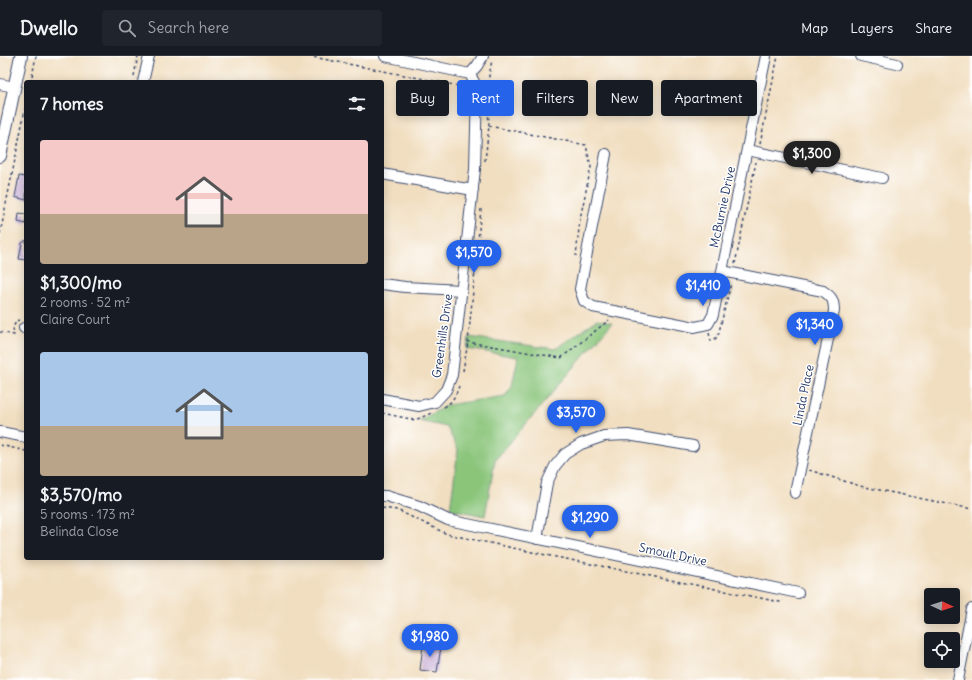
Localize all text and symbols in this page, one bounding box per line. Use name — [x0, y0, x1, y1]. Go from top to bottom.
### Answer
search box — [102, 10, 382, 46]
text: Dwello — [20, 16, 78, 40]
icon: search — [116, 17, 138, 39]
text: Search here — [148, 18, 229, 37]
text: Map — [801, 19, 828, 37]
text: Layers — [850, 19, 893, 37]
text: Share — [915, 19, 952, 37]
chip: Buy — [396, 80, 449, 116]
chip: Rent — [457, 80, 514, 116]
chip: Filters — [522, 80, 588, 116]
chip: New — [596, 80, 653, 116]
chip: Apartment — [661, 80, 757, 116]
text: 7 homes — [40, 93, 104, 115]
icon: filters — [346, 93, 368, 115]
pin: $1,300 — [779, 141, 845, 175]
text: $1,300 — [792, 145, 832, 162]
street label: McBurnie Drive — [706, 165, 738, 249]
icon: home — [168, 166, 240, 238]
pin: $1,570 — [441, 240, 507, 274]
text: $1,570 — [455, 244, 493, 261]
text: $1,300/mo — [40, 272, 122, 294]
pin: $1,410 — [670, 273, 736, 307]
text: $1,410 — [685, 277, 721, 294]
street label: Greenhills Drive — [429, 293, 455, 379]
text: 2 rooms · 52 m² — [40, 294, 130, 311]
text: Claire Court — [40, 311, 110, 328]
pin: $1,340 — [782, 312, 848, 346]
text: $1,340 — [796, 316, 834, 333]
street label: Linda Place — [789, 363, 817, 427]
icon: home — [168, 378, 240, 450]
pin: $3,570 — [543, 400, 609, 434]
text: $3,570 — [556, 404, 596, 421]
text: $3,570/mo — [40, 484, 122, 506]
pin: $1,290 — [557, 505, 623, 539]
text: 5 rooms · 173 m² — [40, 506, 135, 523]
text: $1,290 — [571, 509, 609, 526]
text: Belinda Close — [40, 523, 119, 540]
street label: Smoult Drive — [638, 539, 708, 569]
north arrow — [924, 588, 960, 624]
map controls — [924, 588, 960, 668]
pin: $1,980 — [397, 624, 463, 658]
text: $1,980 — [411, 628, 449, 645]
button: locate — [924, 632, 960, 668]

